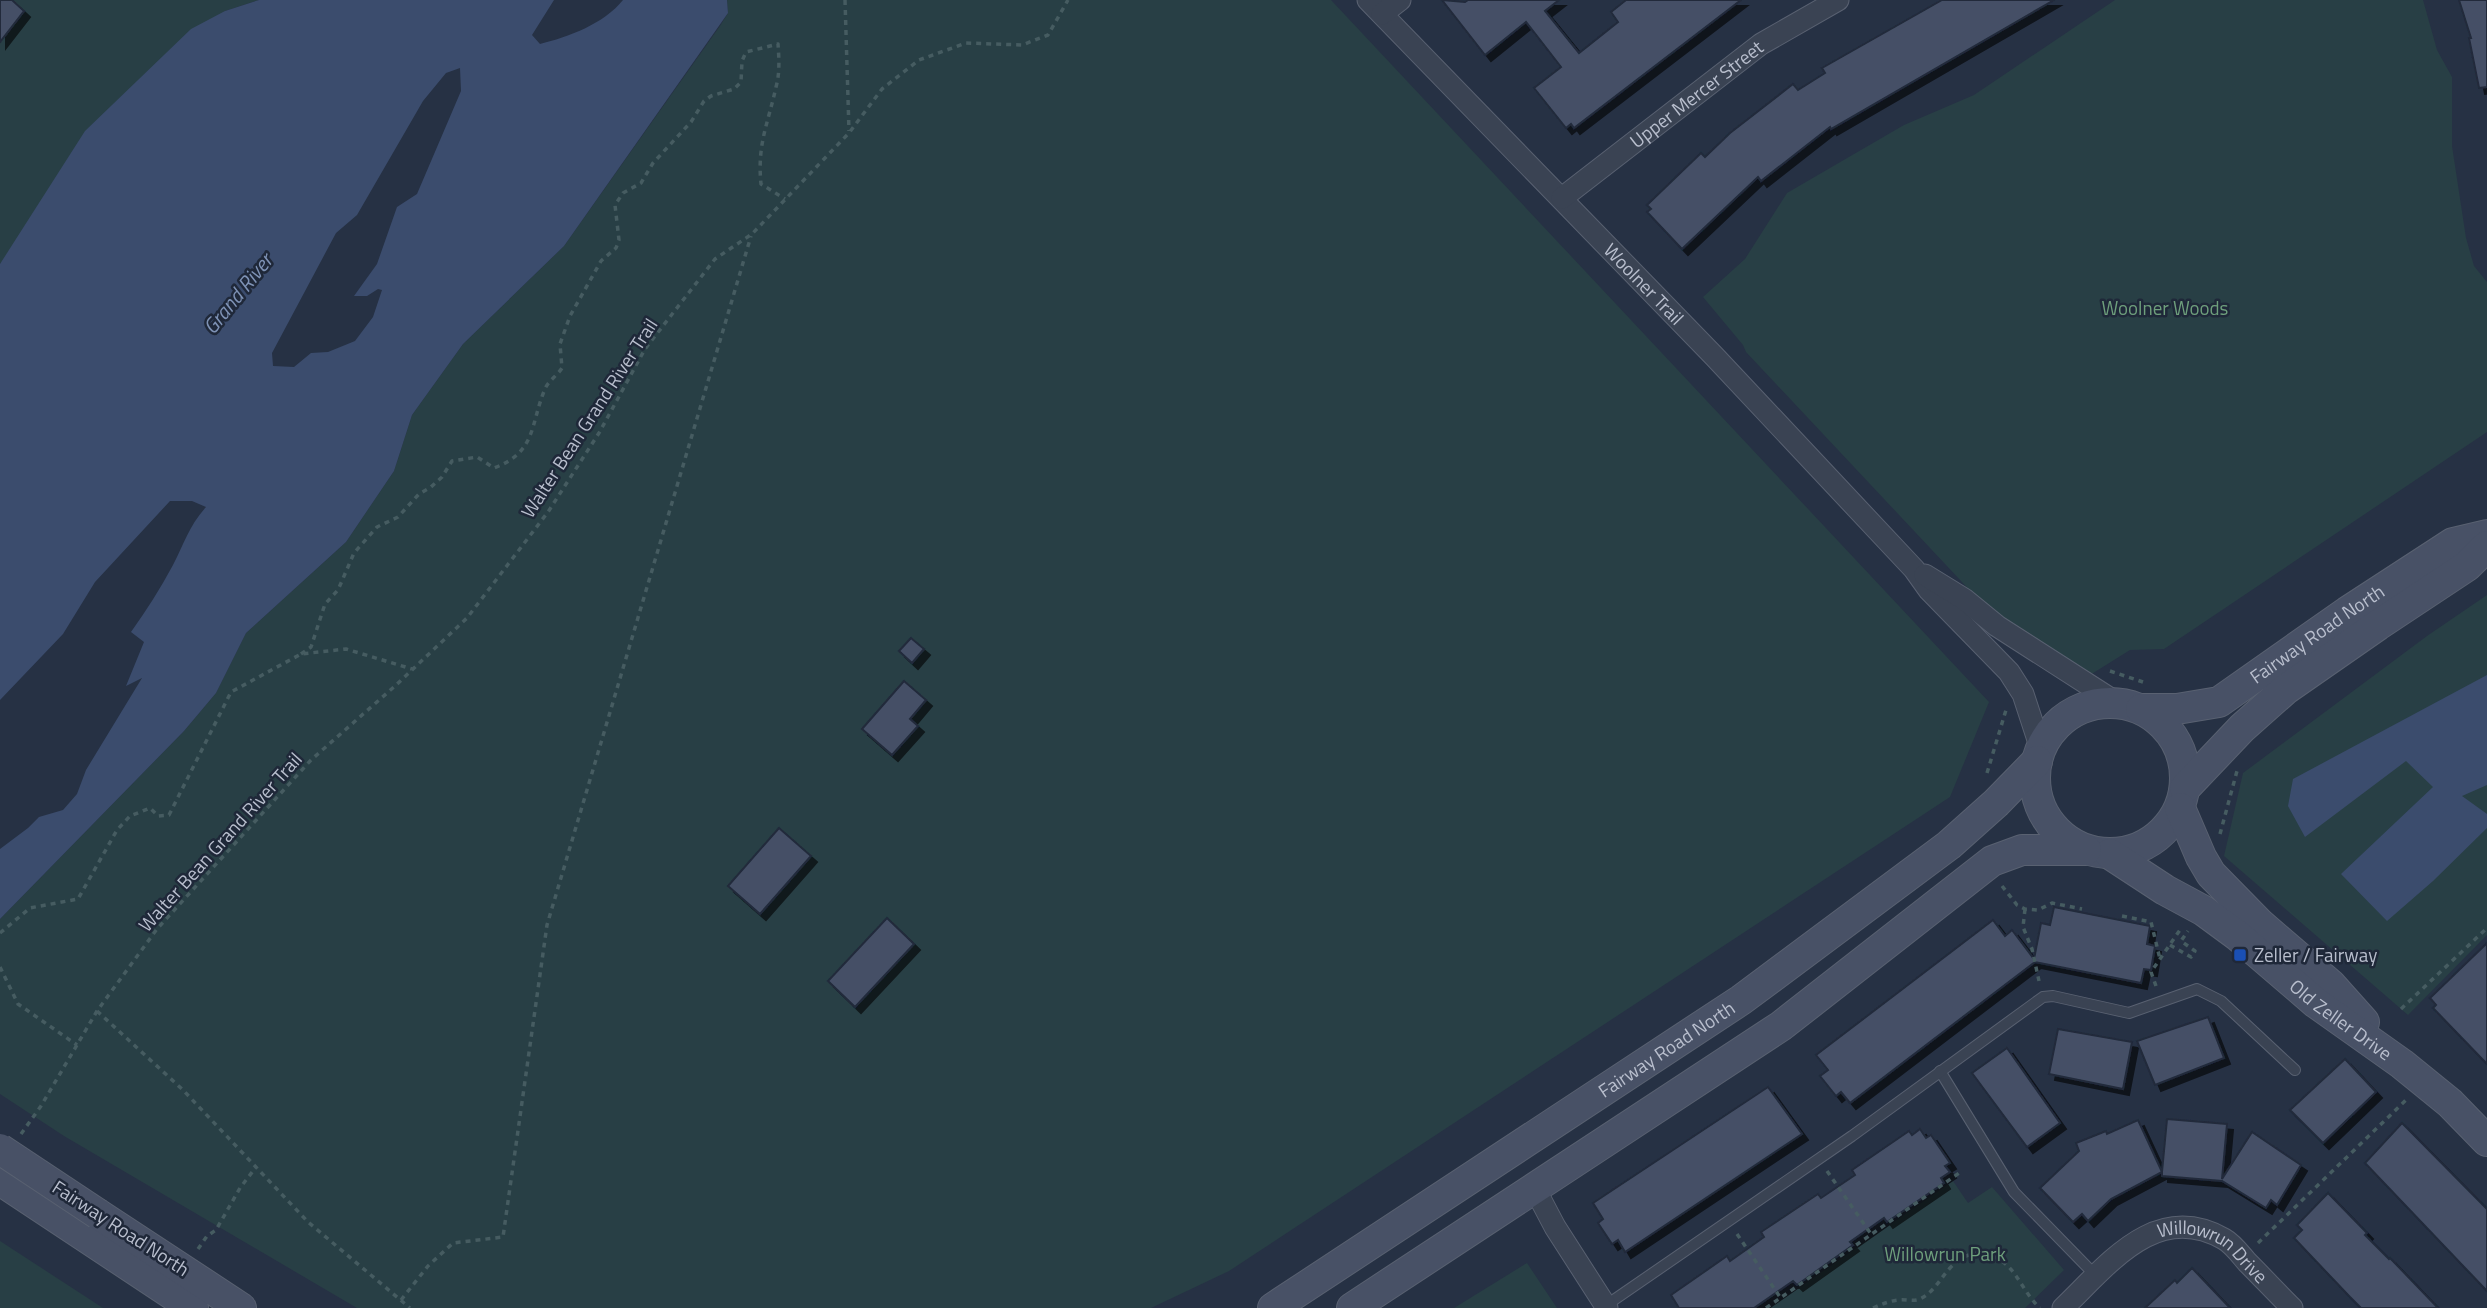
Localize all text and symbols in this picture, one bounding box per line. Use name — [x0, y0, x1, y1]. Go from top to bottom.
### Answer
street label: Upper Mercer Street — [1623, 32, 1769, 155]
street label: Woolner Trail — [1598, 236, 1691, 331]
water label: Grand River — [195, 244, 281, 341]
park label: Woolner Woods — [2102, 293, 2229, 322]
street label: Walter Bean Grand River Trail — [513, 312, 664, 523]
street label: Fairway Road North — [2243, 576, 2390, 690]
street label: Walter Bean Grand River Trail — [131, 745, 308, 938]
place label: Zeller / Fairway — [2254, 940, 2377, 969]
marker: Zeller / Fairway — [2232, 947, 2248, 963]
street label: Old Zeller Drive — [2283, 972, 2399, 1067]
street label: Fairway Road North — [1592, 993, 1740, 1104]
street label: Fairway Road North — [47, 1172, 196, 1283]
street label: Willowrun Drive — [2154, 1212, 2275, 1290]
park label: Willowrun Park — [1884, 1239, 2006, 1268]

